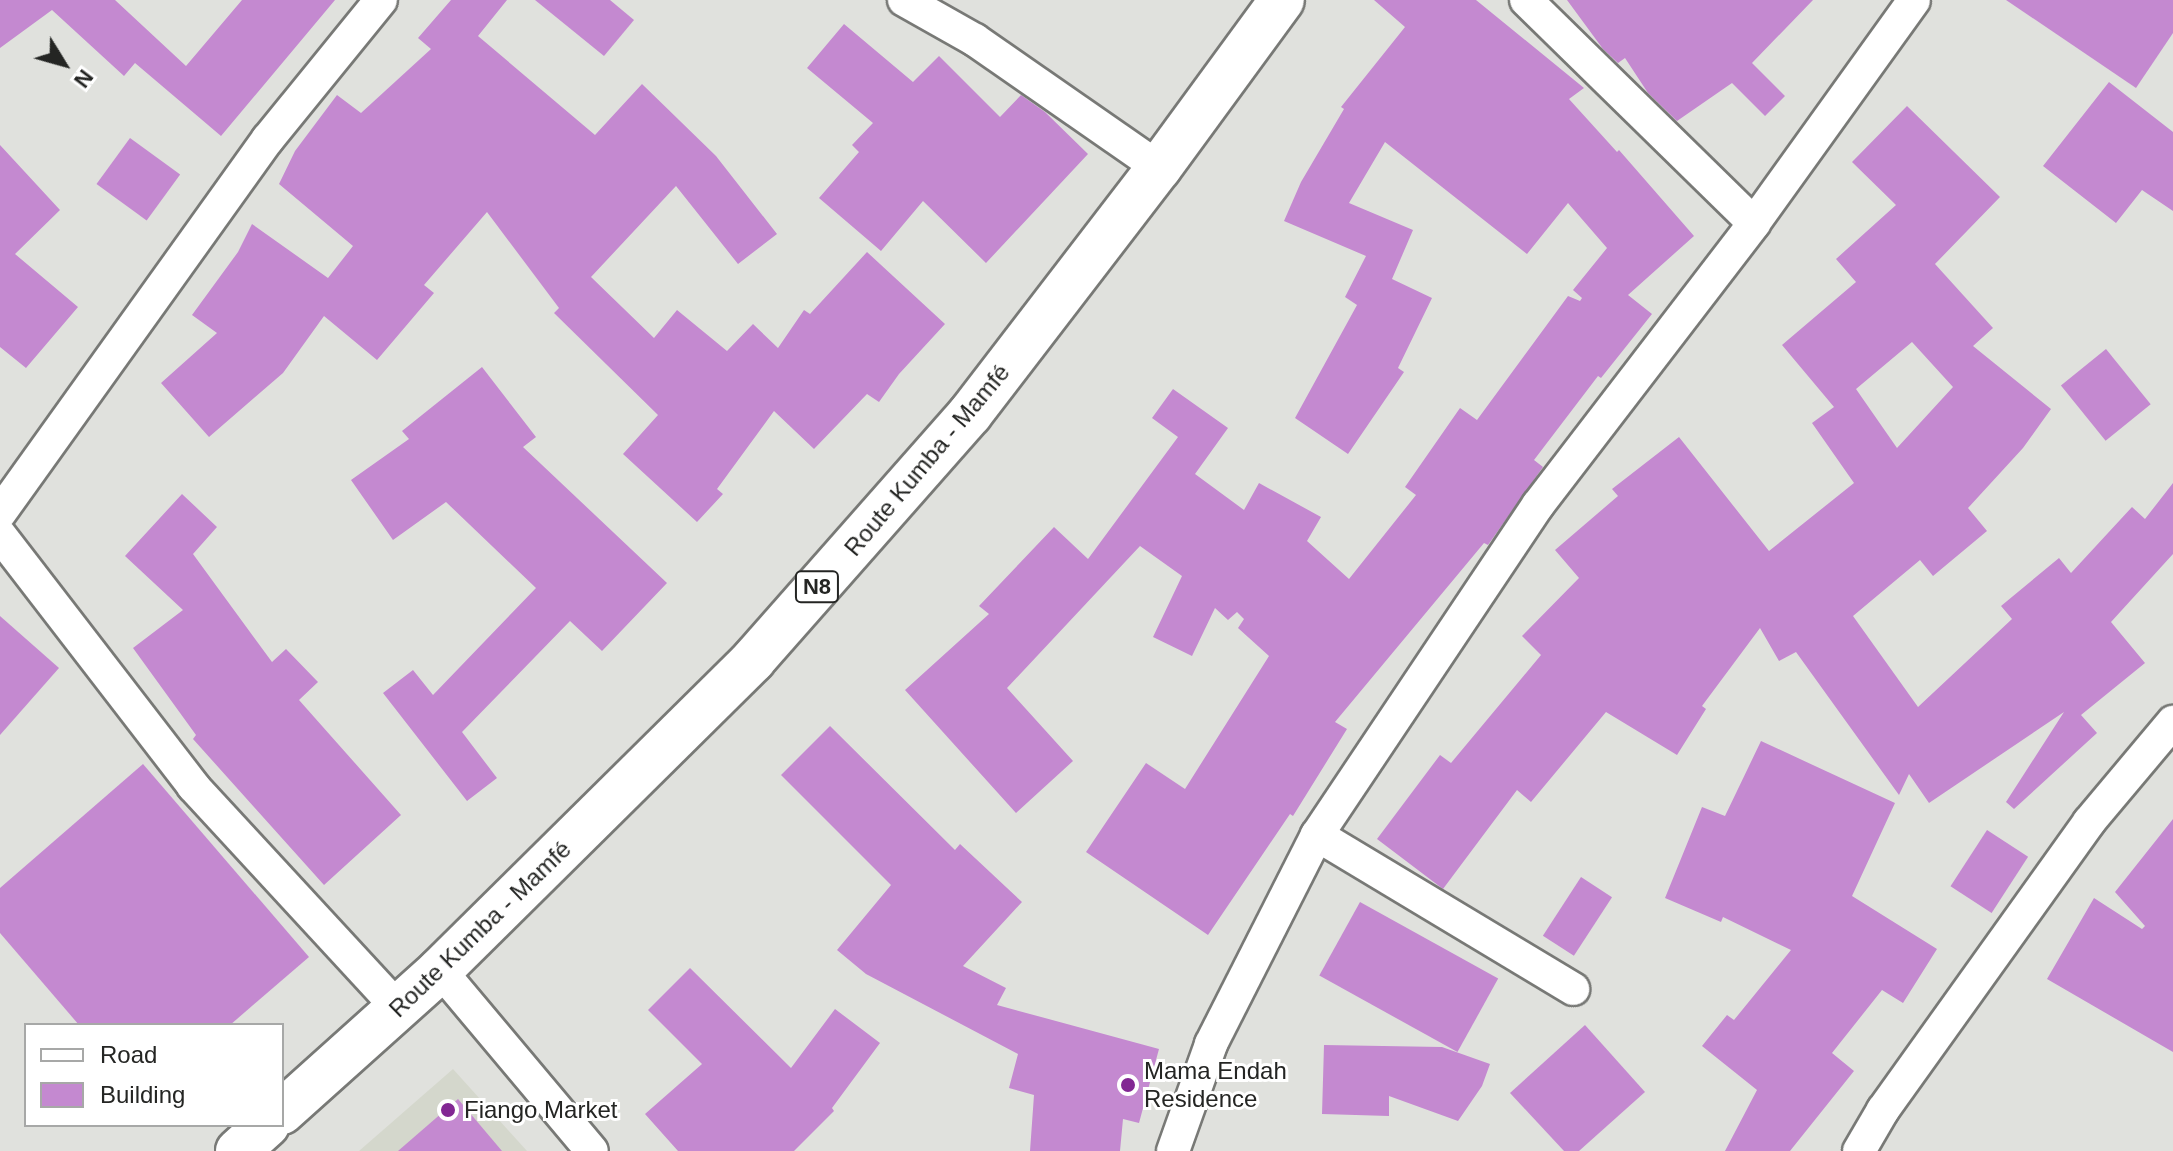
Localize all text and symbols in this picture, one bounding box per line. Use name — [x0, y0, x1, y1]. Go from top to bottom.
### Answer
north arrow — [24, 24, 104, 104]
text: N — [69, 65, 98, 93]
street label: Route Kumba - Mamfé — [838, 358, 1016, 562]
road number: N8 — [793, 569, 841, 605]
street label: Route Kumba - Mamfé — [383, 835, 577, 1023]
legend — [24, 1023, 284, 1127]
text: Road — [100, 1041, 157, 1068]
place label: Mama Endah Residence — [1144, 1057, 1287, 1113]
marker: Mama Endah Residence — [1119, 1076, 1137, 1094]
text: Building — [100, 1081, 185, 1108]
place label: Fiango Market — [464, 1096, 617, 1124]
marker: Fiango Market — [439, 1101, 457, 1119]

